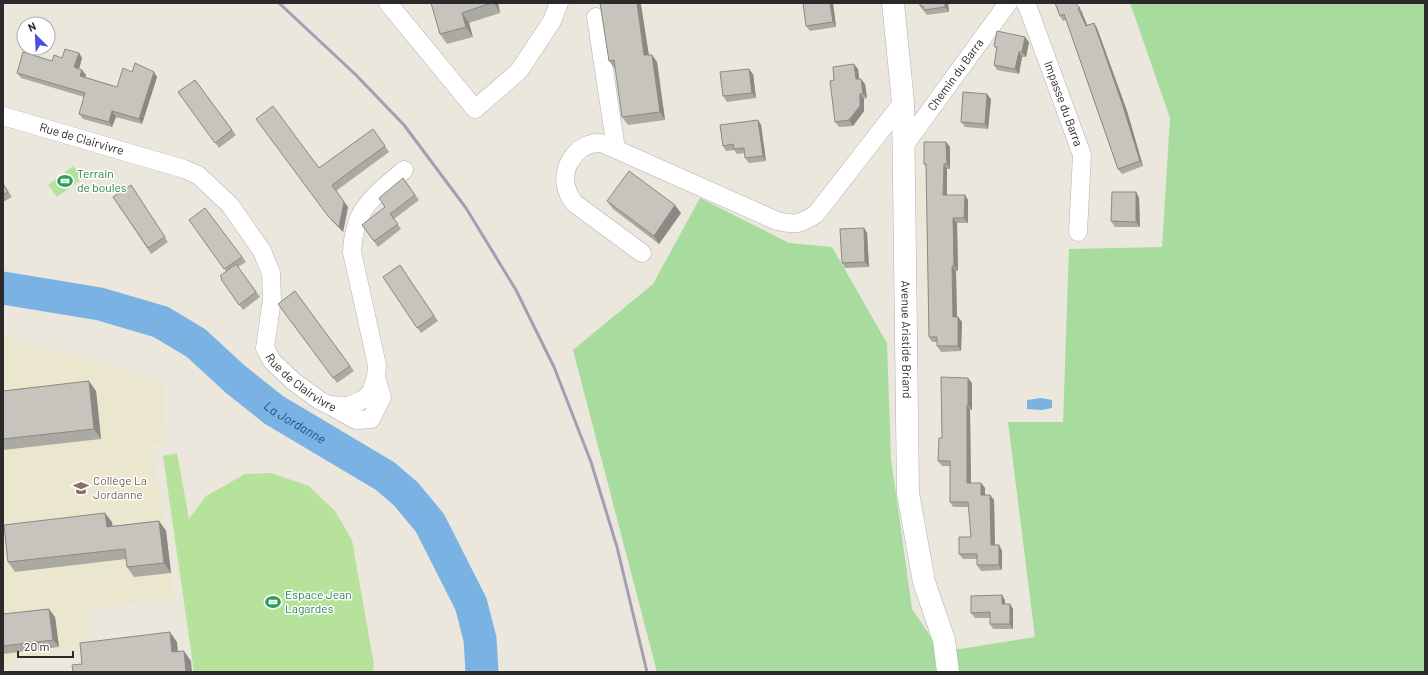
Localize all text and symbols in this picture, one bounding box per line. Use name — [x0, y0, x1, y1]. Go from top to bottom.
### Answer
north arrow — [16, 16, 56, 56]
text: N — [26, 19, 38, 34]
street label: Chemin du Barra — [924, 35, 986, 113]
street label: Impasse du Barra — [1042, 59, 1086, 148]
street label: Rue de Clairvivre — [38, 119, 126, 157]
place label: Terrain de boules — [77, 166, 127, 194]
sports icon: Terrain de boules — [56, 172, 74, 190]
street label: Avenue Aristide Briand — [899, 280, 915, 399]
street label: Rue de Clairvivre — [263, 351, 339, 414]
water label: La Jordanne — [261, 397, 329, 447]
place label: Collège La Jordanne — [93, 473, 147, 501]
school or university icon: Collège La Jordanne — [72, 479, 90, 497]
place label: Espace Jean Lagardes — [285, 587, 352, 615]
sports icon: Espace Jean Lagardes — [264, 593, 282, 611]
scale bar — [18, 633, 73, 659]
text: 20 m — [24, 639, 50, 653]

